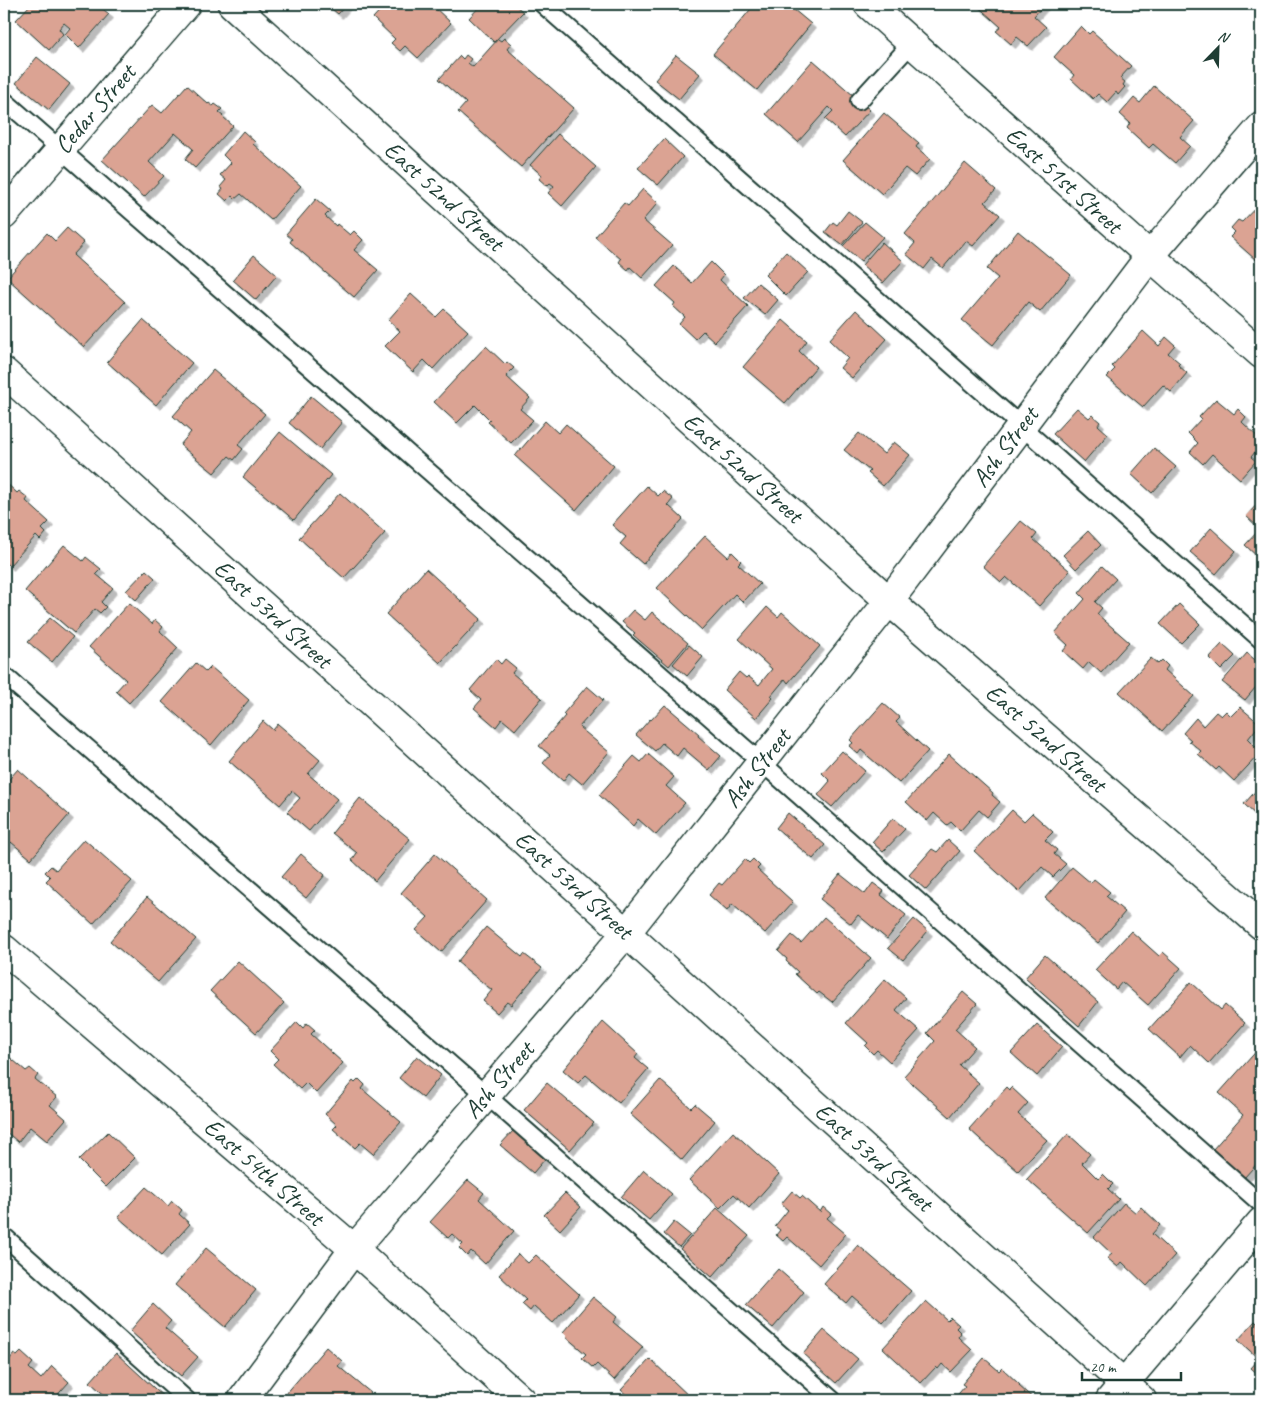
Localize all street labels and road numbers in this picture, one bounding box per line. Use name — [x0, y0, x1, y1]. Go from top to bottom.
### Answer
street label: Cedar Street — [47, 55, 145, 161]
street label: East 51st Street — [999, 119, 1131, 243]
street label: East 52nd Street — [377, 134, 513, 260]
street label: Ash Street — [964, 398, 1047, 493]
street label: East 52nd Street — [676, 406, 812, 532]
street label: East 53rd Street — [207, 552, 341, 677]
street label: East 52nd Street — [979, 677, 1115, 801]
street label: Ash Street — [716, 720, 800, 814]
street label: East 53rd Street — [508, 823, 642, 948]
street label: Ash Street — [457, 1033, 543, 1125]
street label: East 53rd Street — [808, 1095, 942, 1220]
street label: East 54th Street — [197, 1111, 333, 1235]

